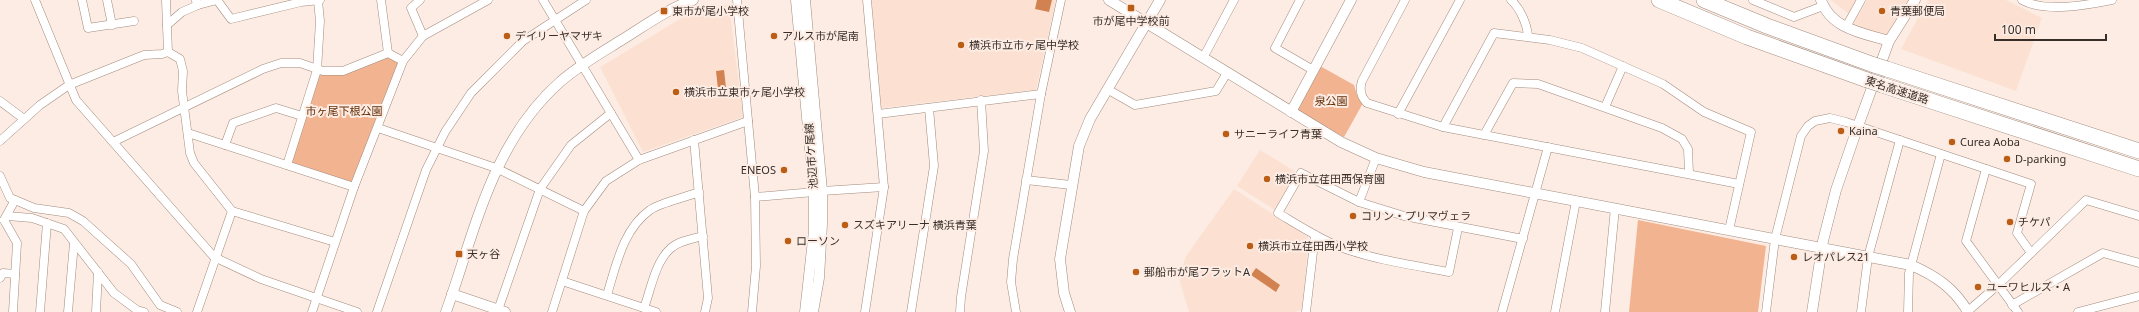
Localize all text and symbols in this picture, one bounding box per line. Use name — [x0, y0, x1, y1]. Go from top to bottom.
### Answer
place label: 東市が尾小学校 — [672, 3, 749, 18]
marker: 市が尾中学校前 — [1126, 3, 1136, 13]
place label: 青葉郵便局 — [1890, 3, 1945, 18]
marker: 東市が尾小学校 — [659, 6, 669, 16]
marker: 青葉郵便局 — [1877, 6, 1887, 16]
place label: 市が尾中学校前 — [1093, 13, 1170, 28]
scale bar — [1995, 16, 2106, 42]
text: 100 m — [2001, 21, 2036, 38]
place label: デイリーヤマザキ — [515, 28, 603, 43]
place label: アルス市が尾南 — [782, 28, 859, 43]
marker: デイリーヤマザキ — [502, 31, 512, 41]
marker: アルス市が尾南 — [769, 31, 779, 41]
place label: 横浜市立市ヶ尾中学校 — [969, 37, 1079, 52]
marker: 横浜市立市ヶ尾中学校 — [956, 40, 966, 50]
street label: 東名高速道路 — [1863, 72, 1931, 107]
place label: 横浜市立東市ヶ尾小学校 — [684, 84, 805, 99]
marker: 横浜市立東市ヶ尾小学校 — [671, 87, 681, 97]
park label: 泉公園 — [1315, 93, 1348, 108]
park label: 市ヶ尾下根公園 — [306, 103, 383, 118]
street label: 池辺市ケ尾線 — [801, 123, 820, 189]
place label: Kaina — [1849, 123, 1878, 138]
place label: サニーライフ青葉 — [1234, 126, 1322, 141]
marker: Kaina — [1836, 126, 1846, 136]
marker: サニーライフ青葉 — [1221, 129, 1231, 139]
place label: Curea Aoba — [1960, 134, 2020, 149]
marker: Curea Aoba — [1947, 137, 1957, 147]
place label: D-parking — [2015, 151, 2066, 166]
marker: D-parking — [2002, 154, 2012, 164]
place label: ENEOS — [741, 162, 776, 177]
marker: ENEOS — [779, 165, 789, 175]
place label: 横浜市立荏田西保育園 — [1275, 171, 1385, 186]
marker: 横浜市立荏田西保育園 — [1262, 174, 1272, 184]
place label: コリン・プリマヴェラ — [1361, 208, 1471, 223]
marker: コリン・プリマヴェラ — [1348, 211, 1358, 221]
place label: チケパ — [2018, 214, 2051, 229]
place label: スズキアリーナ 横浜青葉 — [853, 217, 977, 232]
marker: チケパ — [2005, 217, 2015, 227]
marker: スズキアリーナ 横浜青葉 — [840, 220, 850, 230]
place label: ローソン — [796, 233, 840, 248]
marker: ローソン — [783, 236, 793, 246]
place label: 横浜市立荏田西小学校 — [1258, 238, 1368, 253]
marker: 横浜市立荏田西小学校 — [1245, 241, 1255, 251]
place label: 天ヶ谷 — [467, 246, 500, 261]
marker: 天ヶ谷 — [454, 249, 464, 259]
place label: レオパレス21 — [1802, 249, 1870, 264]
marker: レオパレス21 — [1789, 252, 1799, 262]
place label: 郵船市が尾フラットA — [1144, 264, 1251, 279]
marker: 郵船市が尾フラットA — [1131, 267, 1141, 277]
place label: ユーワヒルズ・A — [1986, 279, 2071, 294]
marker: ユーワヒルズ・A — [1973, 282, 1983, 292]

